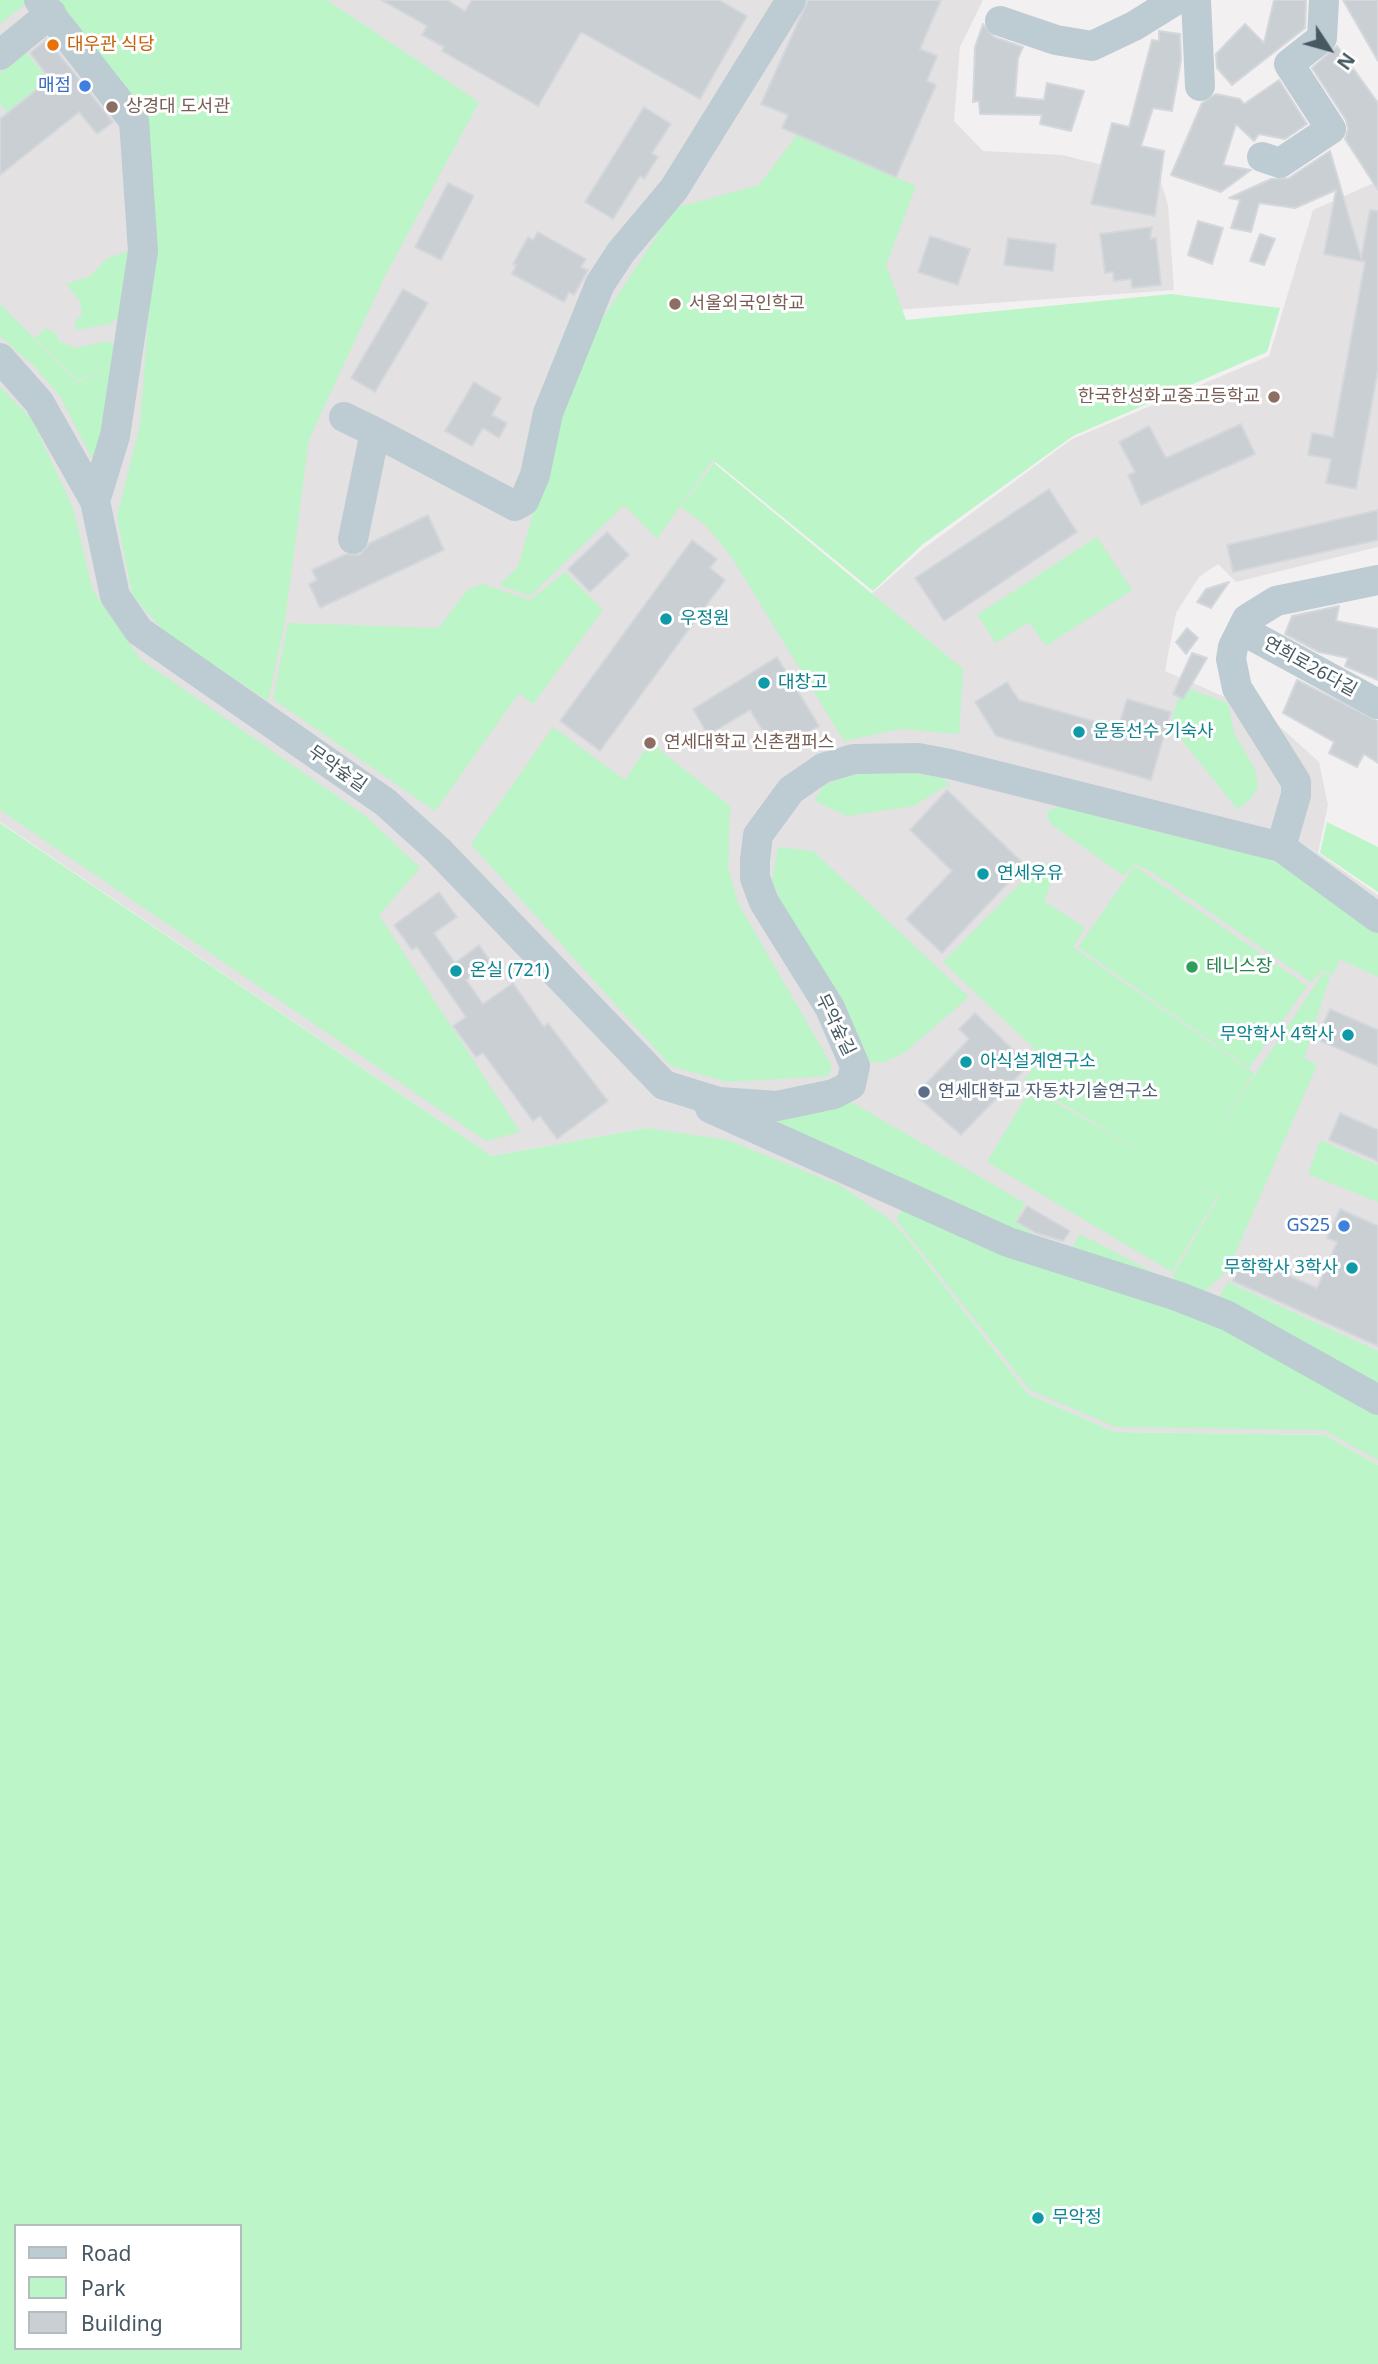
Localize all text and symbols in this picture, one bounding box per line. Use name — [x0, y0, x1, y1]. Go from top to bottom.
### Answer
north arrow — [1294, 14, 1364, 84]
place label: 대우관 식당 — [67, 34, 154, 56]
marker: 대우관 식당 — [45, 37, 61, 53]
text: N — [1331, 47, 1361, 75]
place label: 매점 — [38, 75, 71, 97]
marker: 매점 — [77, 78, 93, 94]
place label: 상경대 도서관 — [126, 96, 230, 118]
marker: 상경대 도서관 — [104, 99, 120, 115]
place label: 서울외국인학교 — [689, 293, 805, 315]
marker: 서울외국인학교 — [667, 296, 683, 312]
place label: 한국한성화교중고등학교 — [1078, 386, 1260, 408]
marker: 한국한성화교중고등학교 — [1266, 389, 1282, 405]
place label: 우정원 — [680, 608, 730, 630]
marker: 우정원 — [658, 611, 674, 627]
street label: 연희로26다길 — [1260, 632, 1360, 702]
place label: 대창고 — [778, 672, 828, 694]
marker: 대창고 — [756, 675, 772, 691]
place label: 운동선수 기숙사 — [1093, 721, 1214, 743]
marker: 운동선수 기숙사 — [1071, 724, 1087, 740]
place label: 연세대학교 신촌캠퍼스 — [664, 732, 834, 754]
marker: 연세대학교 신촌캠퍼스 — [642, 735, 658, 751]
street label: 무악숲길 — [304, 741, 370, 797]
place label: 연세우유 — [997, 863, 1063, 885]
marker: 연세우유 — [975, 866, 991, 882]
place label: 테니스장 — [1206, 956, 1272, 978]
marker: 테니스장 — [1184, 959, 1200, 975]
place label: 온실 (721) — [470, 960, 549, 982]
marker: 온실 (721) — [448, 963, 464, 979]
street label: 무악숲길 — [811, 990, 859, 1060]
place label: 무악학사 4학사 — [1220, 1024, 1334, 1046]
marker: 무악학사 4학사 — [1340, 1027, 1356, 1043]
place label: 아식설계연구소 — [980, 1051, 1096, 1073]
marker: 아식설계연구소 — [958, 1054, 974, 1070]
place label: 연세대학교 자동차기술연구소 — [938, 1081, 1158, 1103]
marker: 연세대학교 자동차기술연구소 — [916, 1084, 932, 1100]
place label: GS25 — [1286, 1215, 1330, 1237]
marker: GS25 — [1336, 1218, 1352, 1234]
place label: 무학학사 3학사 — [1224, 1257, 1338, 1279]
marker: 무학학사 3학사 — [1344, 1260, 1360, 1276]
place label: 무악정 — [1052, 2207, 1102, 2229]
marker: 무악정 — [1030, 2210, 1046, 2226]
legend — [14, 2224, 242, 2350]
text: Road — [81, 2239, 131, 2267]
text: Park — [81, 2274, 125, 2302]
text: Building — [81, 2309, 163, 2337]

